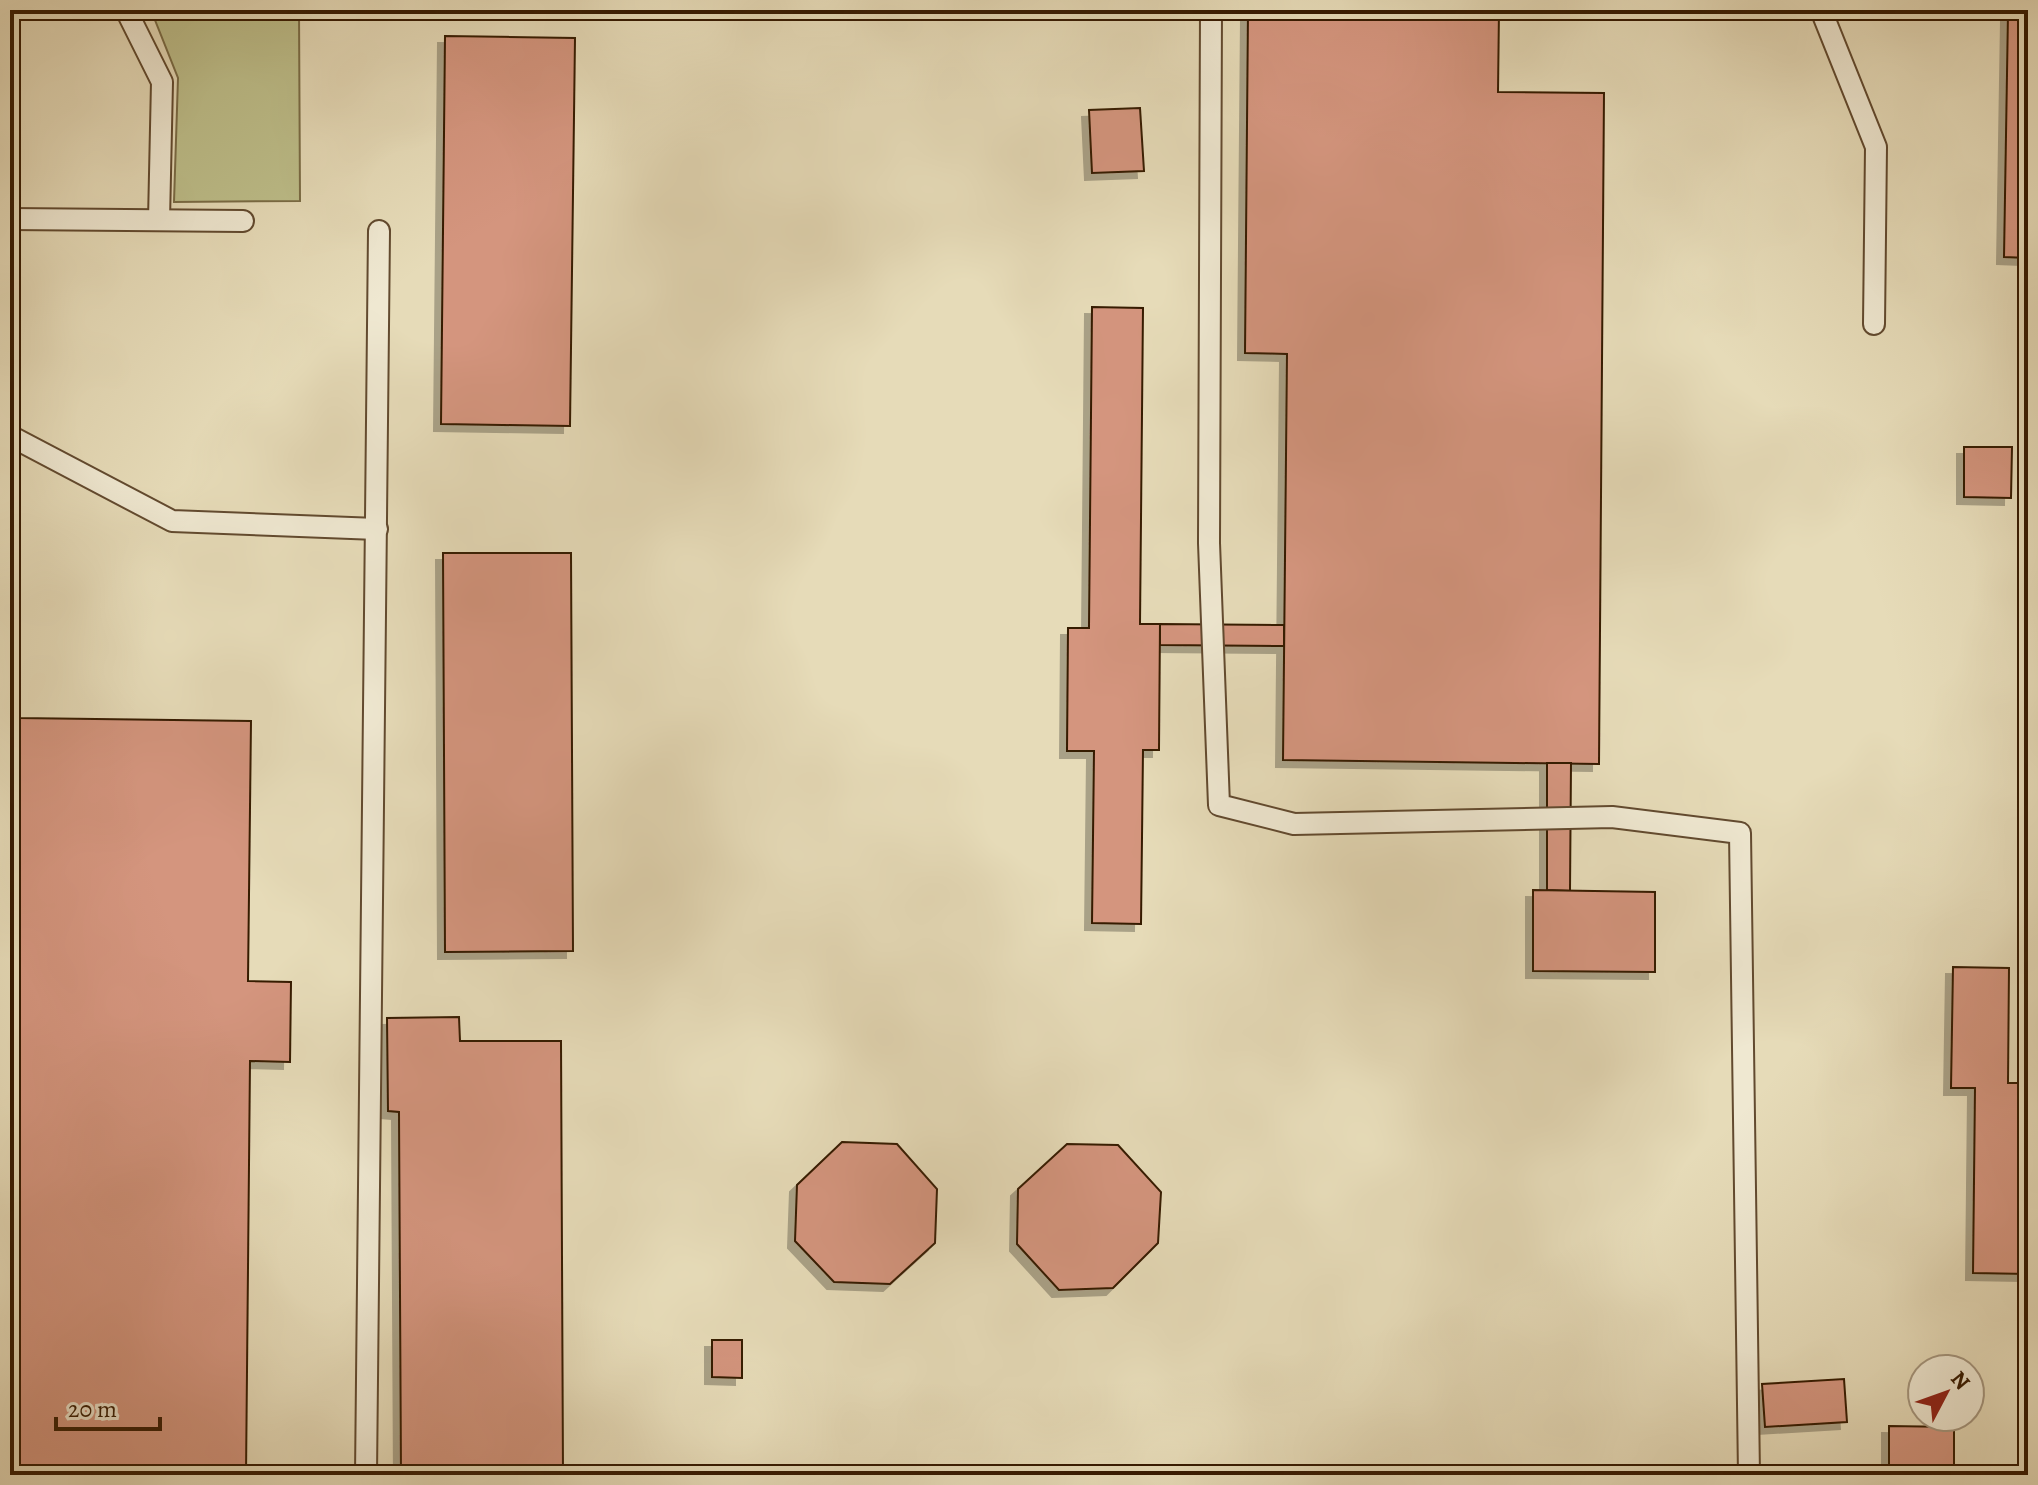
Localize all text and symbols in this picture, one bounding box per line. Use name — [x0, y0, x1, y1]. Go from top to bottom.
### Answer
north arrow — [1906, 1353, 1986, 1433]
text: N — [1944, 1365, 1977, 1396]
scale bar — [56, 1381, 160, 1431]
text: 20 m — [68, 1393, 117, 1425]

